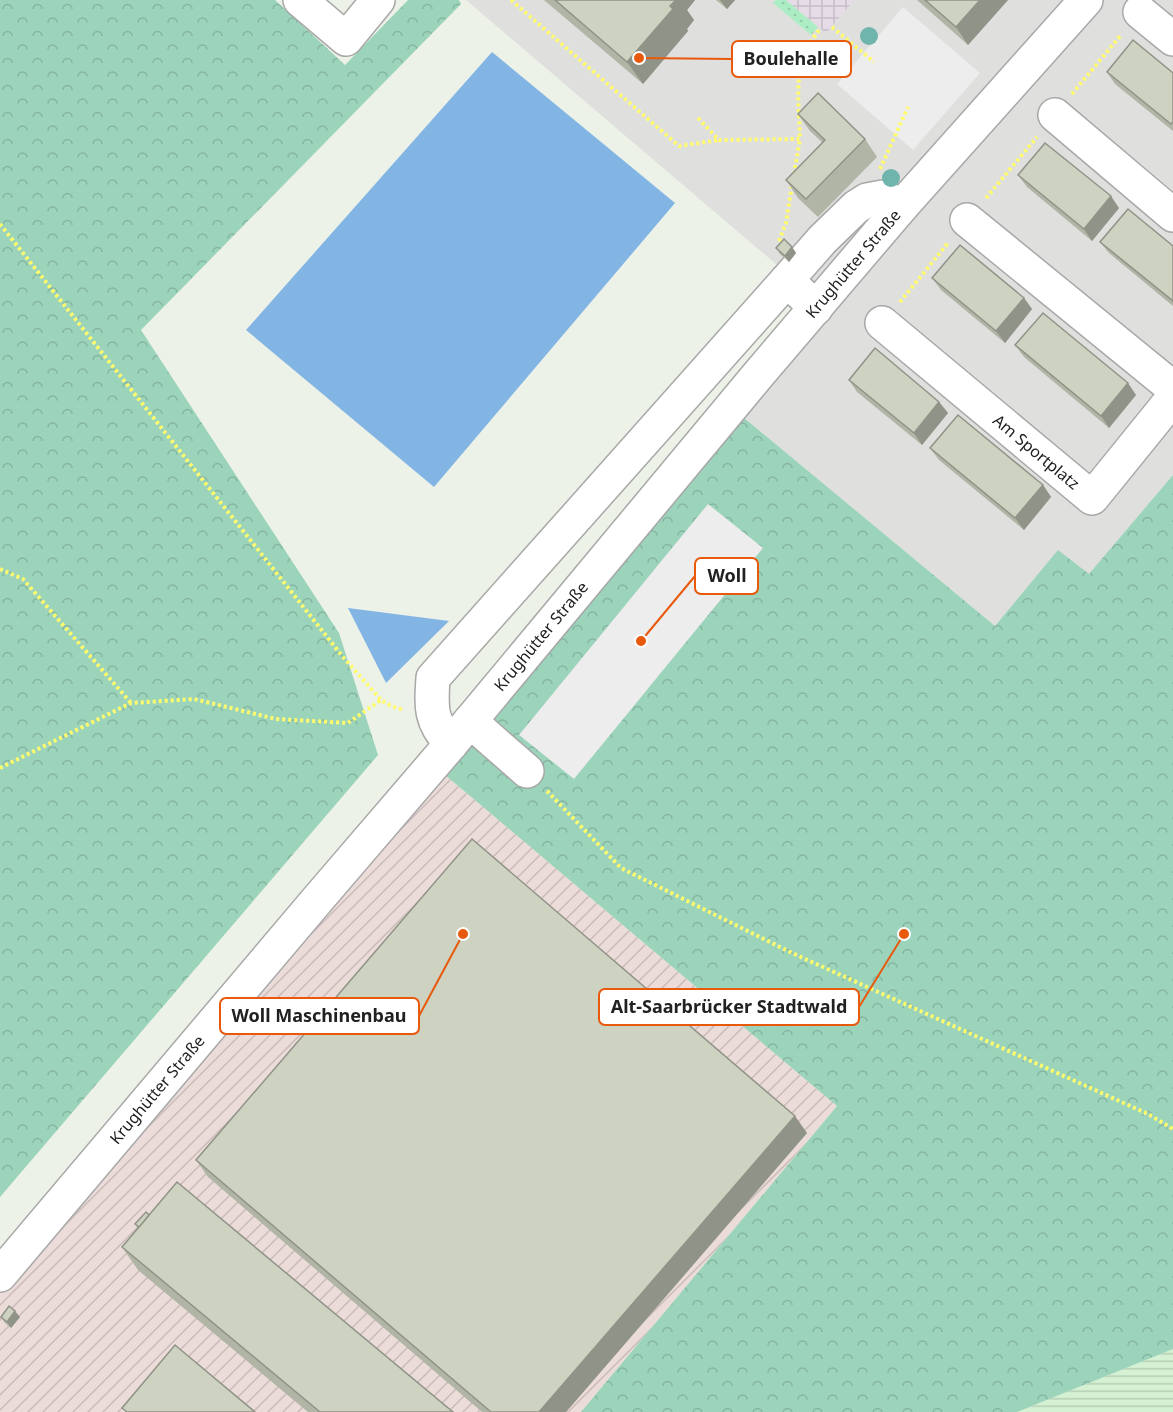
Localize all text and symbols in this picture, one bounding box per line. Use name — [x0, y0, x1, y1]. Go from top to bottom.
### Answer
callout: Boulehalle — [732, 41, 851, 77]
text: Boulehalle — [744, 46, 839, 70]
street label: Krughütter Straße — [800, 205, 905, 323]
street label: Am Sportplatz — [989, 409, 1084, 494]
callout: Woll — [695, 558, 758, 594]
text: Woll — [707, 563, 747, 587]
street label: Krughütter Straße — [489, 577, 593, 696]
callout: Alt-Saarbrücker Stadtwald — [599, 989, 859, 1025]
text: Alt-Saarbrücker Stadtwald — [611, 994, 847, 1018]
callout: Woll Maschinenbau — [220, 998, 419, 1034]
text: Woll Maschinenbau — [232, 1003, 406, 1027]
street label: Krughütter Straße — [104, 1030, 209, 1149]

